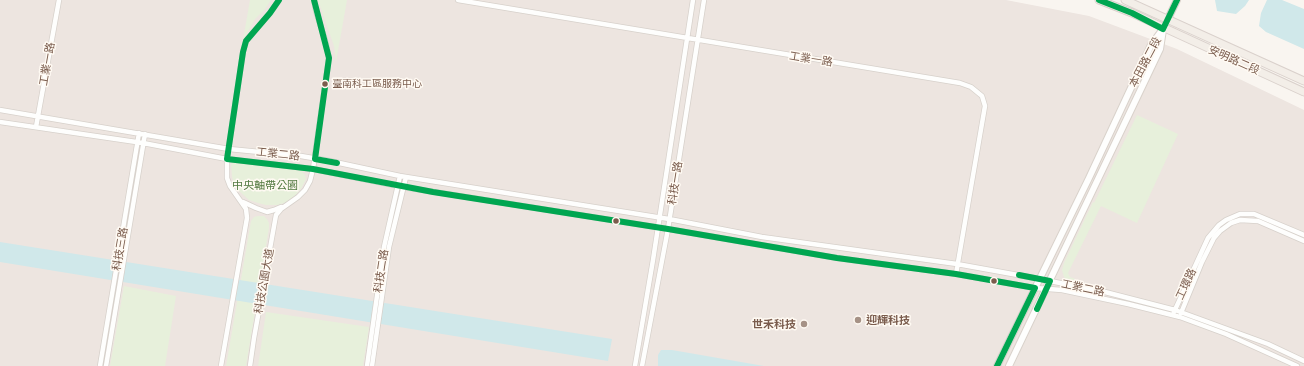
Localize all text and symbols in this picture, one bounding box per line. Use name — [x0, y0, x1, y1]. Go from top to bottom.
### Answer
street label: 本田路二段 — [1126, 35, 1164, 89]
street label: 工業一路 — [37, 41, 57, 87]
street label: 安明路二段 — [1206, 43, 1262, 77]
street label: 工業一路 — [788, 49, 834, 69]
place label: 臺南科工區服務中心 — [332, 78, 422, 90]
marker: 臺南科工區服務中心 — [320, 79, 330, 89]
street label: 工業二路 — [255, 145, 301, 163]
street label: 科技一路 — [665, 160, 685, 206]
park label: 中央軸帶公園 — [232, 178, 298, 192]
unlabelled marker — [611, 216, 621, 226]
street label: 科技三路 — [110, 226, 130, 272]
street label: 科技公園大道 — [252, 247, 276, 315]
street label: 科技二路 — [371, 248, 391, 294]
street label: 工環路 — [1173, 266, 1199, 302]
unlabelled marker — [989, 276, 999, 286]
street label: 工業二路 — [1060, 277, 1106, 299]
place label: 迎輝科技 — [866, 313, 910, 327]
marker: 迎輝科技 — [853, 315, 863, 325]
place label: 世禾科技 — [752, 317, 796, 331]
marker: 世禾科技 — [799, 319, 809, 329]

